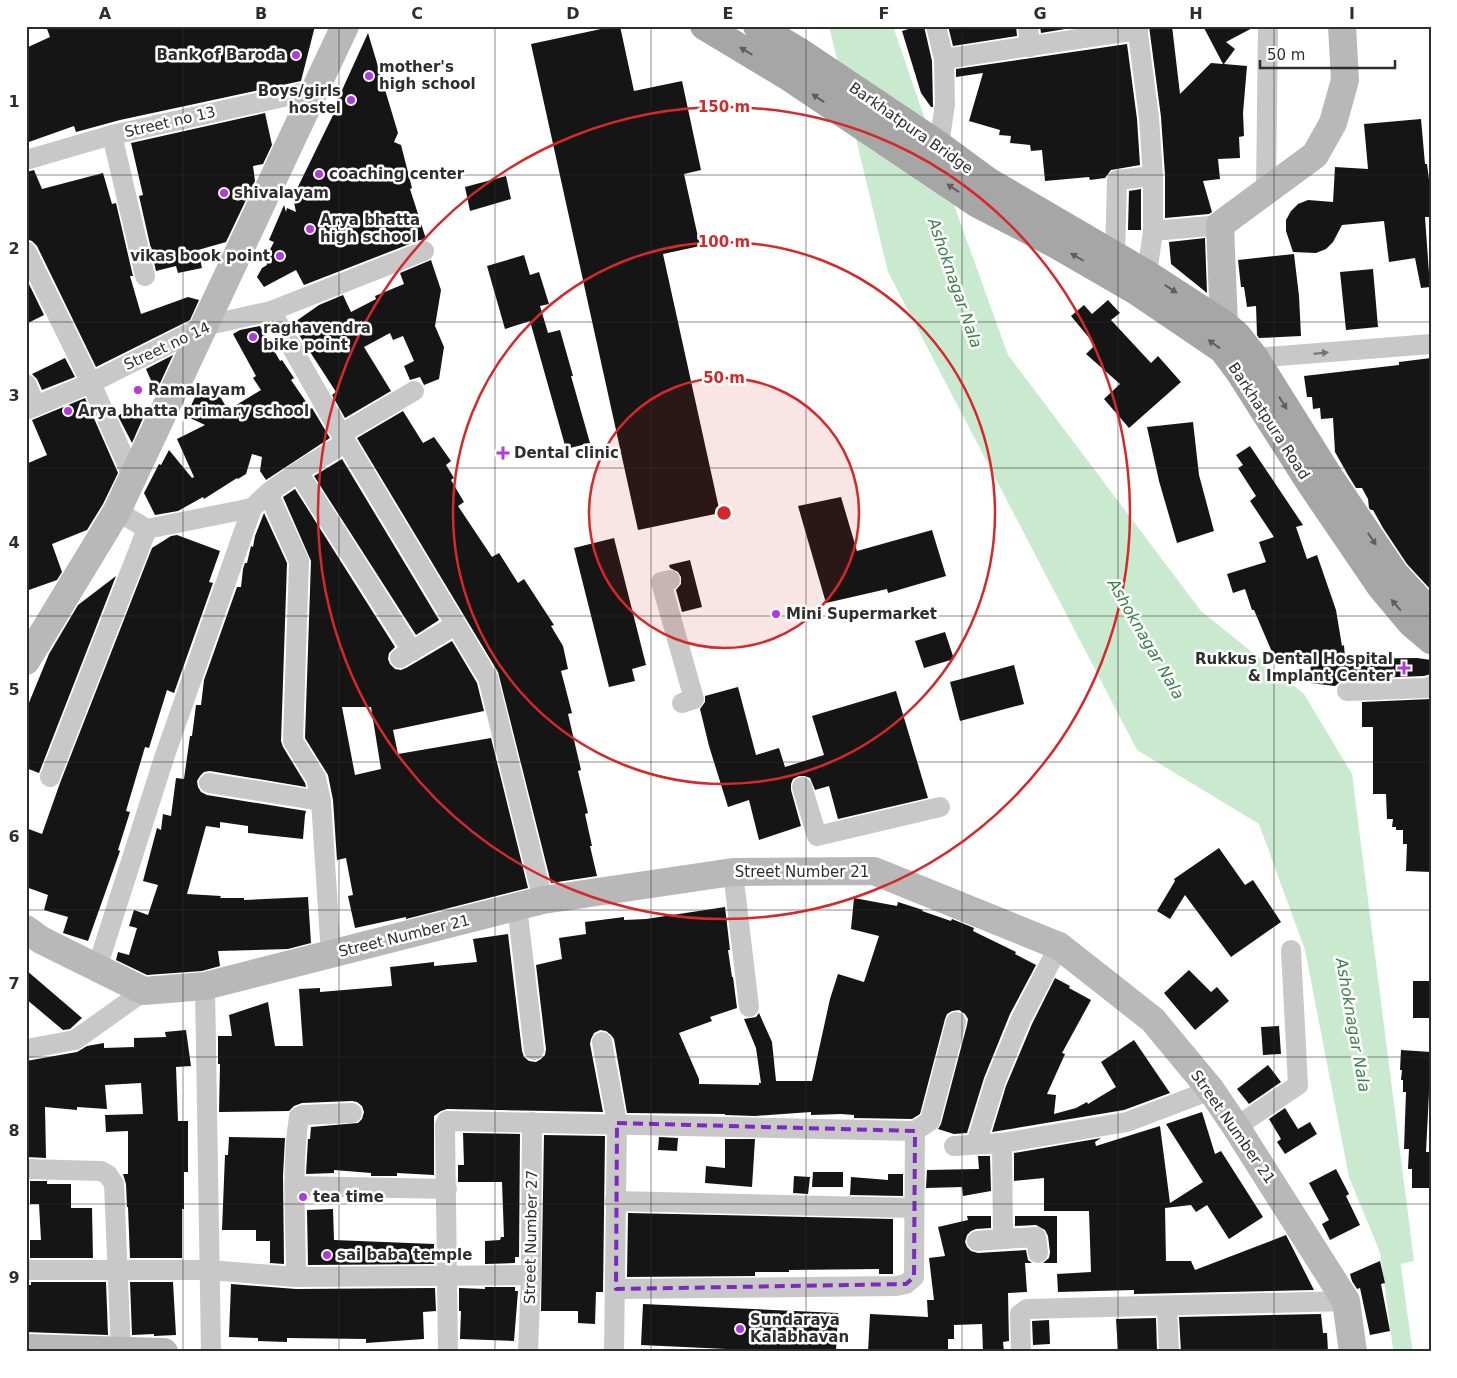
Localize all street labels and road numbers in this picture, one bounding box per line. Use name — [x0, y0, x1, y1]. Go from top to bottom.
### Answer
street label: Barkhatpura Bridge — [846, 78, 976, 178]
street label: Street no 13 — [123, 103, 217, 141]
street label: Street no 14 — [121, 318, 213, 374]
street label: Barkhatpura Road — [1224, 359, 1314, 483]
street label: Street Number 21 — [735, 863, 869, 881]
street label: Street Number 21 — [337, 911, 471, 961]
street label: Street Number 21 — [1187, 1067, 1279, 1187]
street label: Street Number 27 — [521, 1170, 541, 1304]

